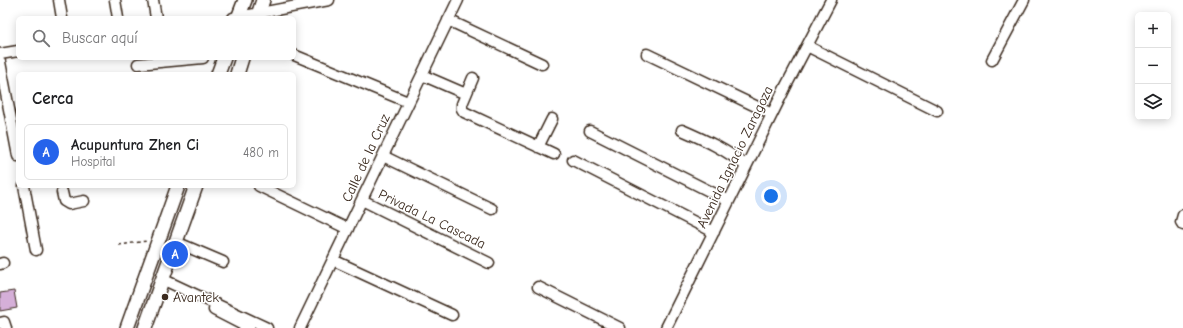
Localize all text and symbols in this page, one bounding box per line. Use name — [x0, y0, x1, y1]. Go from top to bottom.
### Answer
map controls — [1135, 12, 1171, 120]
button: + — [1135, 12, 1171, 48]
search box — [16, 16, 296, 60]
icon: search — [30, 27, 52, 49]
text: Buscar aquí — [62, 29, 138, 47]
button: − — [1135, 48, 1171, 84]
street label: Avenida Ignacio Zaragoza — [693, 83, 777, 231]
button: layers — [1135, 84, 1171, 120]
text: Cerca — [32, 89, 74, 108]
street label: Calle de la Cruz — [338, 111, 394, 205]
text: Acupuntura Zhen Ci — [71, 136, 199, 154]
text: A — [42, 145, 50, 160]
text: 480 m — [243, 145, 279, 160]
text: Hospital — [71, 154, 115, 169]
street label: Privada La Cascada — [375, 186, 489, 252]
your location — [761, 186, 781, 206]
pin: A — [162, 239, 188, 269]
place label: Avantek — [173, 289, 219, 306]
marker: Avantek — [160, 292, 170, 302]

